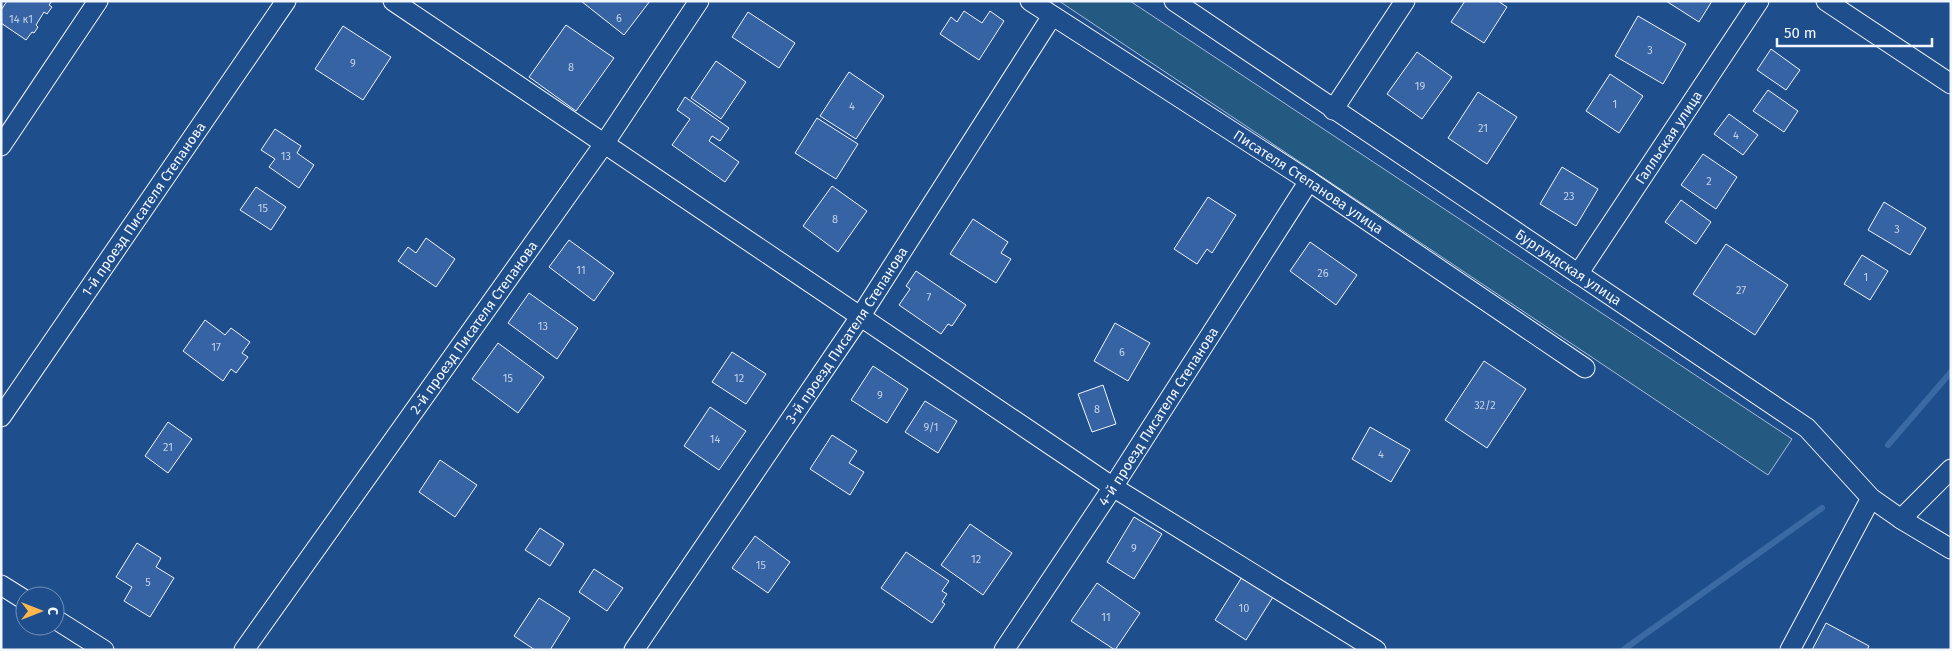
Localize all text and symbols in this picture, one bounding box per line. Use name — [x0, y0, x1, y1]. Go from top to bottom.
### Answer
house number: 6 — [616, 12, 622, 25]
house number: 14 к1 — [9, 13, 33, 26]
scale bar — [1777, 15, 1932, 47]
text: 50 m — [1784, 24, 1817, 42]
house number: 3 — [1647, 44, 1653, 57]
house number: 9 — [350, 57, 356, 70]
house number: 8 — [568, 61, 574, 74]
house number: 19 — [1415, 80, 1425, 93]
street label: Галльская улица — [1632, 88, 1706, 188]
house number: 1 — [1613, 98, 1617, 111]
house number: 4 — [849, 100, 855, 113]
street label: 1-й проезд Писателя Степанова — [78, 119, 210, 300]
house number: 21 — [1478, 122, 1488, 135]
street label: Писателя Степанова улица — [1230, 127, 1386, 238]
house number: 4 — [1733, 129, 1739, 142]
house number: 13 — [281, 150, 291, 163]
house number: 2 — [1706, 175, 1712, 188]
house number: 23 — [1564, 190, 1574, 203]
house number: 15 — [258, 202, 269, 215]
house number: 8 — [832, 213, 838, 226]
house number: 3 — [1894, 223, 1900, 236]
street label: Бургундская улица — [1512, 226, 1625, 309]
street label: 2-й проезд Писателя Степанова — [407, 238, 541, 417]
street label: 3-й проезд Писателя Степанова — [782, 244, 912, 427]
house number: 11 — [576, 264, 586, 277]
house number: 26 — [1317, 267, 1329, 280]
house number: 1 — [1864, 271, 1868, 284]
house number: 27 — [1736, 284, 1746, 297]
house number: 7 — [927, 291, 932, 304]
house number: 13 — [538, 320, 548, 333]
street label: 4-й проезд Писателя Степанова — [1095, 324, 1222, 509]
house number: 17 — [211, 341, 221, 354]
house number: 6 — [1119, 346, 1125, 359]
house number: 15 — [503, 372, 514, 385]
house number: 12 — [734, 372, 744, 385]
house number: 9 — [877, 389, 883, 402]
house number: 32/2 — [1474, 399, 1496, 412]
house number: 8 — [1094, 403, 1100, 416]
house number: 9/1 — [923, 421, 939, 434]
house number: 14 — [710, 433, 720, 446]
house number: 21 — [163, 441, 173, 454]
house number: 4 — [1378, 448, 1384, 461]
house number: 9 — [1131, 542, 1137, 555]
house number: 12 — [971, 553, 981, 566]
house number: 15 — [756, 559, 767, 572]
house number: 5 — [145, 576, 151, 589]
north arrow — [15, 586, 65, 636]
house number: 10 — [1239, 602, 1249, 615]
text: С — [44, 607, 61, 615]
house number: 11 — [1101, 611, 1111, 624]

